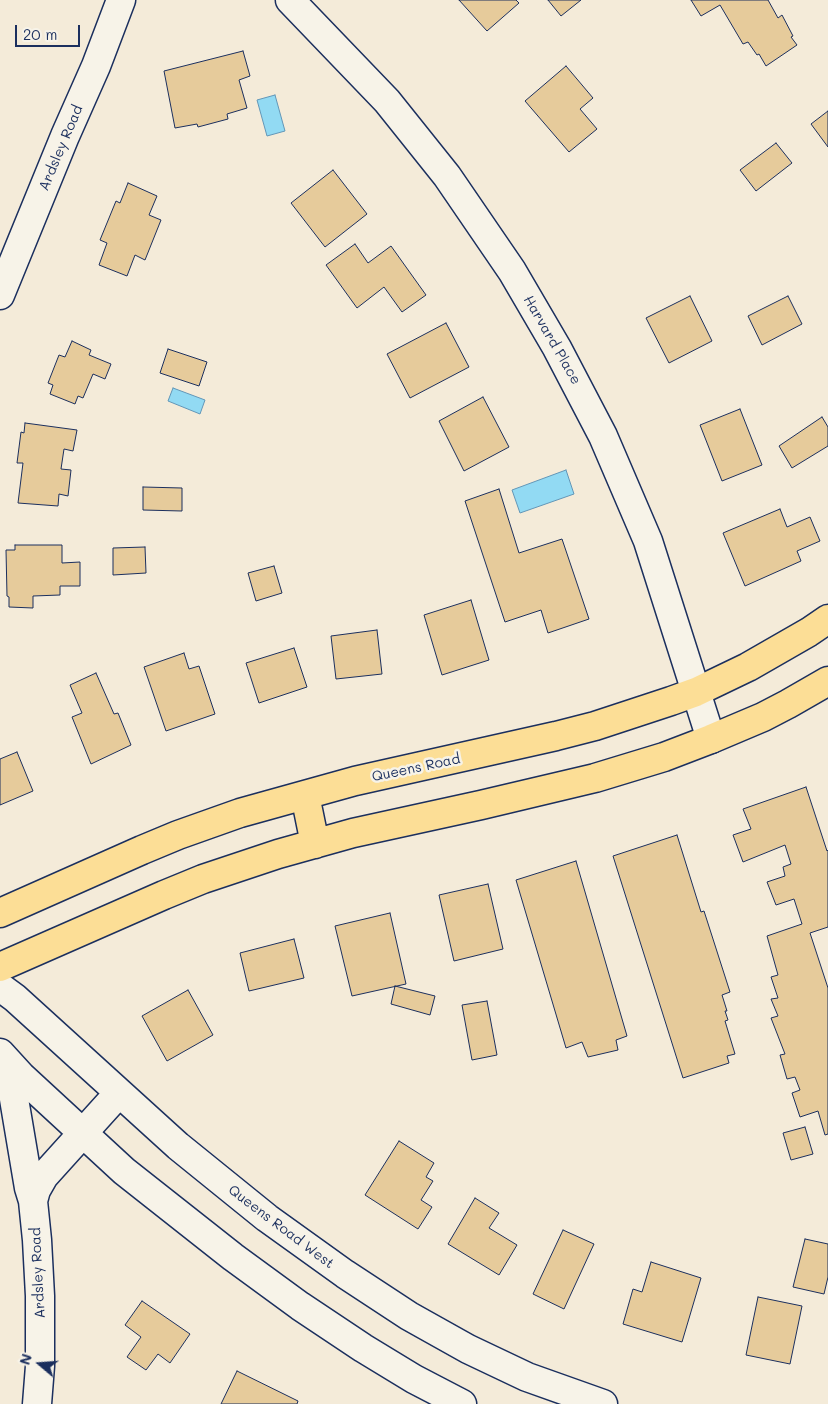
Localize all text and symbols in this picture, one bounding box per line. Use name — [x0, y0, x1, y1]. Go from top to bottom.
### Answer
scale bar — [18, 15, 82, 47]
text: 20 m — [23, 24, 57, 44]
street label: Ardsley Road — [35, 103, 87, 193]
street label: Harvard Place — [520, 293, 584, 387]
street label: Queens Road — [370, 750, 462, 786]
street label: Queens Road West — [225, 1182, 337, 1272]
street label: Ardsley Road — [27, 1227, 49, 1319]
north arrow — [15, 1339, 65, 1389]
text: N — [15, 1351, 36, 1367]

